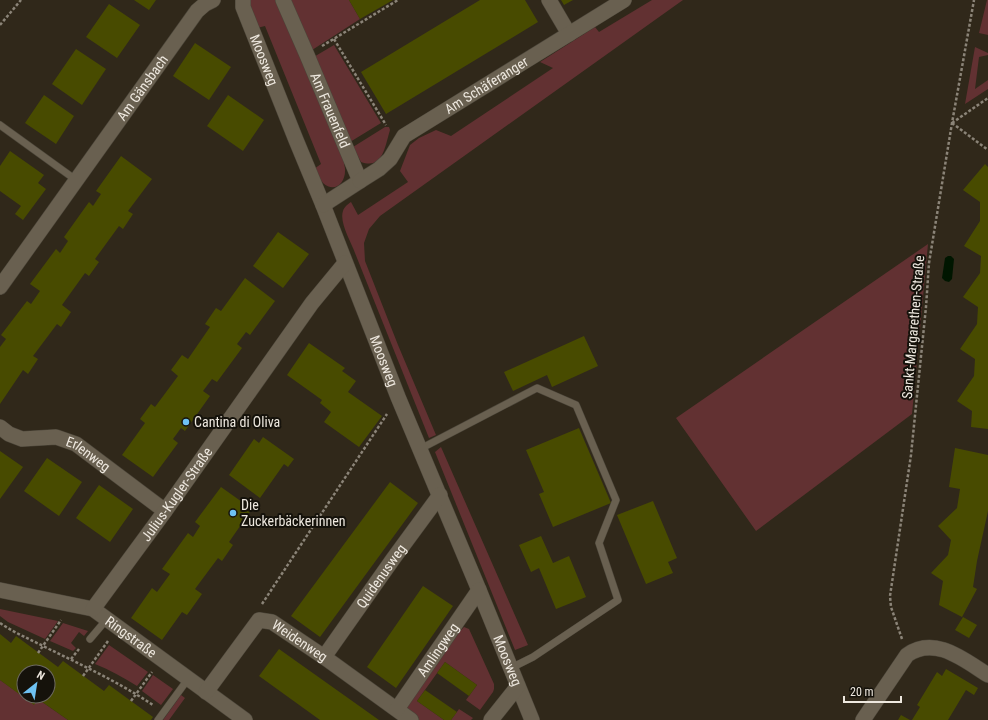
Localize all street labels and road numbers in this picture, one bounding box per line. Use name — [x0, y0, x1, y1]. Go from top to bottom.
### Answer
street label: Moosweg — [247, 32, 281, 88]
street label: Am Gänsbach — [113, 52, 171, 124]
street label: Am Schäferanger — [442, 53, 531, 117]
street label: Am Frauenfeld — [307, 70, 353, 150]
street label: Sankt-Margarethen-Straße — [899, 254, 927, 399]
street label: Moosweg — [367, 333, 401, 389]
street label: Erlenweg — [64, 433, 113, 475]
street label: Julius-Kugler-Straße — [138, 444, 216, 544]
street label: Quidenusweg — [353, 541, 409, 611]
street label: Ringstraße — [102, 613, 160, 661]
street label: Weidenweg — [269, 616, 330, 665]
street label: Amlingweg — [414, 620, 462, 680]
street label: Moosweg — [490, 633, 525, 688]

